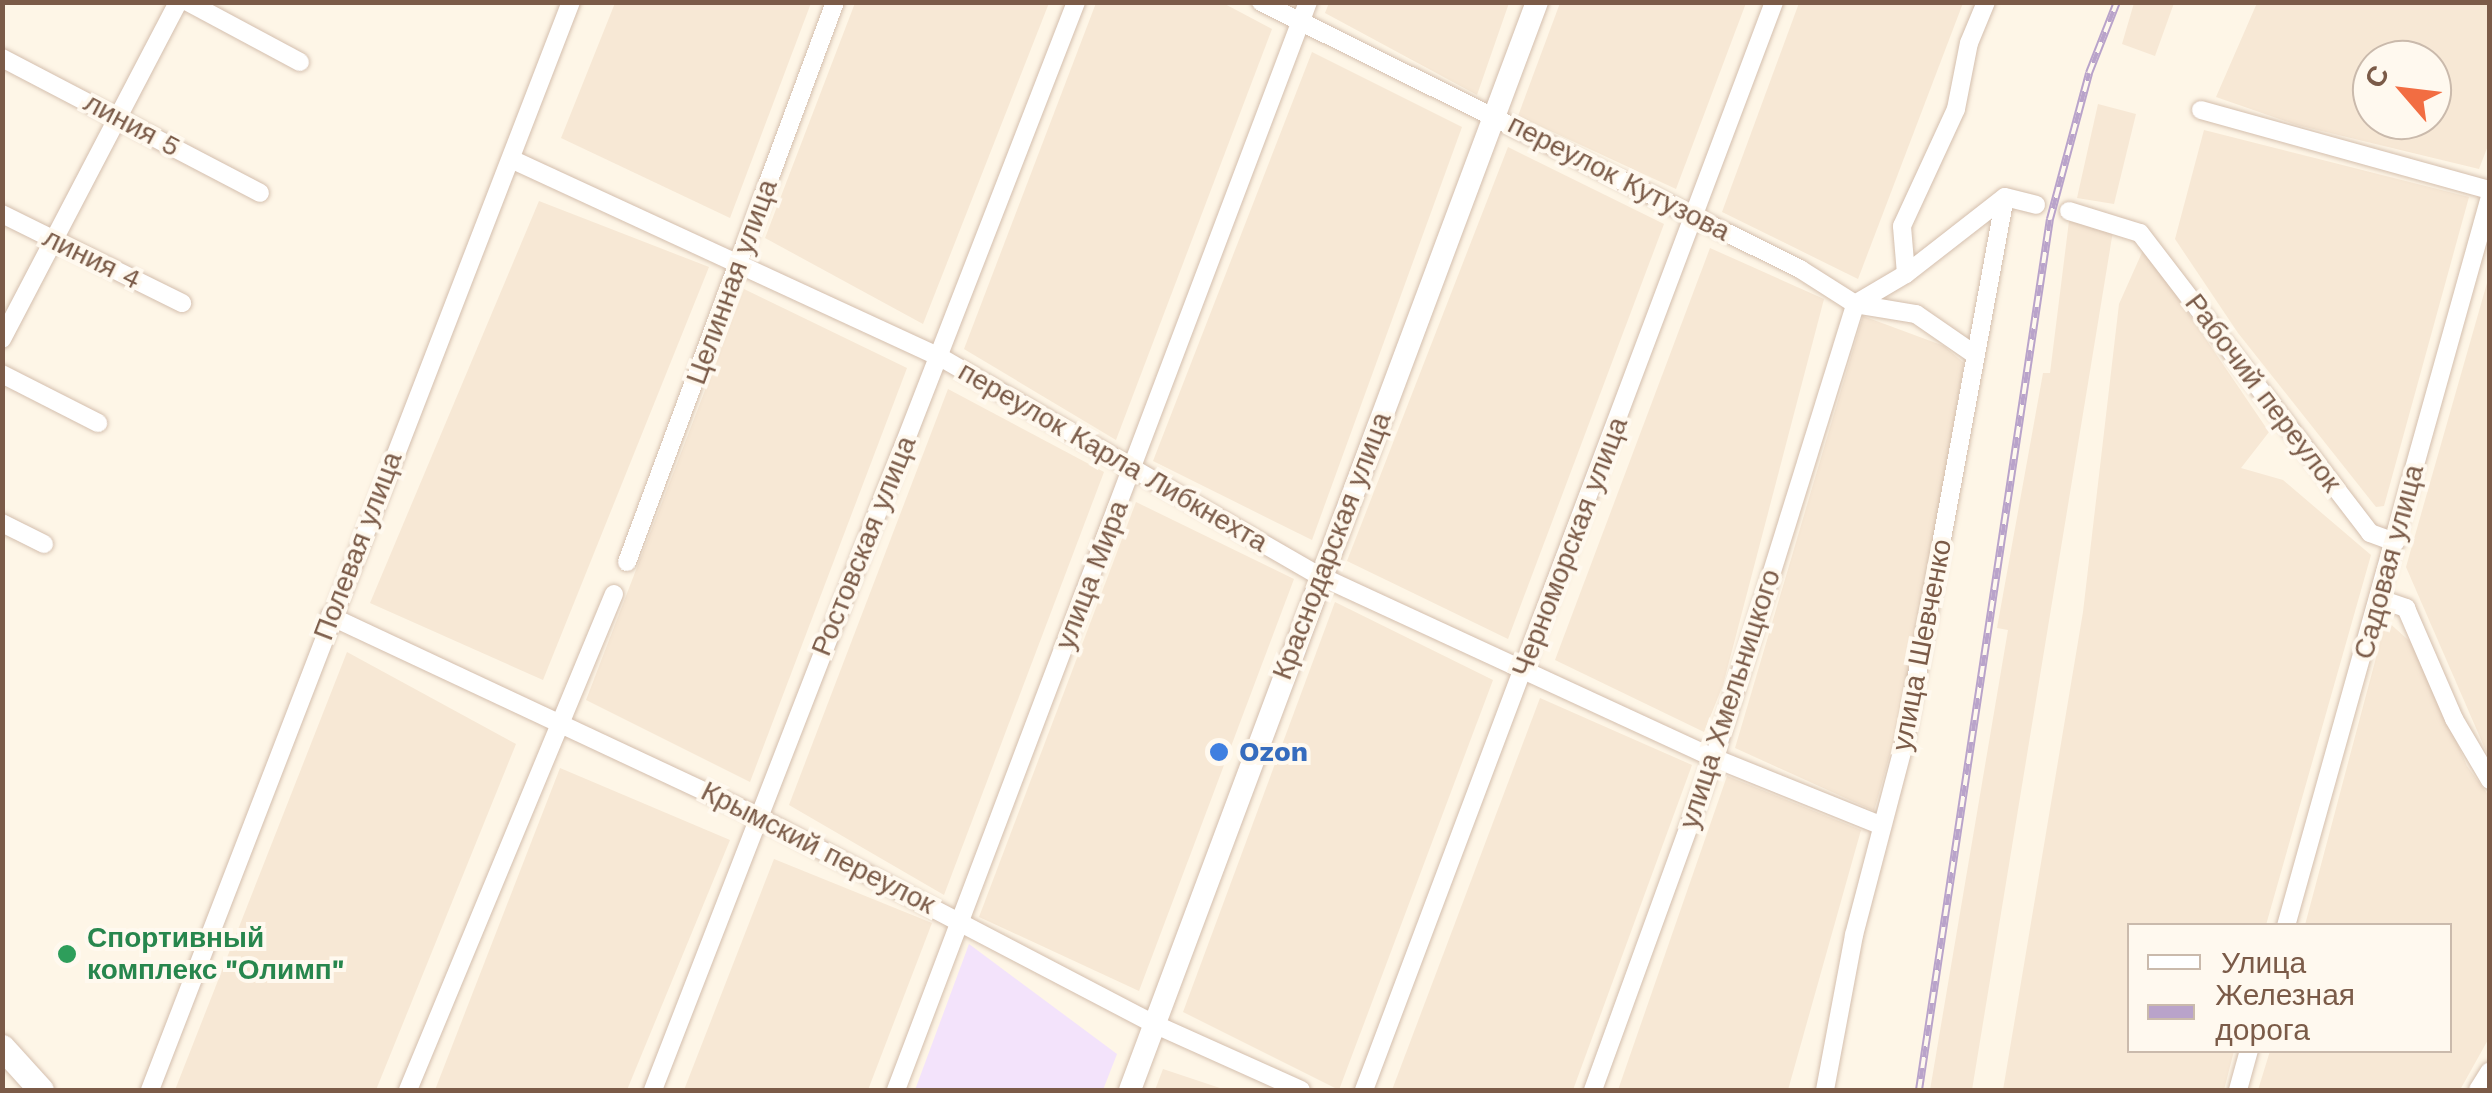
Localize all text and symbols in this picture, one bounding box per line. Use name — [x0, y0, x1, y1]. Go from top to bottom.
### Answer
north arrow — [2352, 40, 2452, 140]
text: С — [2358, 60, 2396, 93]
street label: линия 5 — [78, 86, 186, 164]
street label: переулок Кутузова — [1502, 107, 1736, 249]
street label: Целинная улица — [679, 175, 785, 389]
street label: линия 4 — [37, 221, 147, 297]
street label: Рабочий переулок — [2178, 287, 2348, 499]
street label: переулок Карла Либкнехта — [952, 355, 1274, 559]
street label: Краснодарская улица — [1266, 408, 1398, 684]
street label: Черноморская улица — [1505, 412, 1635, 682]
street label: Ростовская улица — [805, 431, 923, 661]
street label: Полевая улица — [307, 447, 409, 645]
street label: Садовая улица — [2347, 461, 2431, 663]
street label: улица Мира — [1048, 496, 1136, 654]
street label: улица Шевченко — [1885, 536, 1959, 754]
street label: улица Хмельницкого — [1672, 565, 1788, 833]
place label: Ozon — [1239, 735, 1308, 769]
marker: Ozon — [1208, 741, 1230, 763]
street label: Крымский переулок — [696, 775, 940, 921]
place label: Спортивный комплекс "Олимп" — [87, 921, 344, 987]
legend — [2127, 923, 2452, 1053]
marker: Спортивный комплекс "Олимп" — [56, 943, 78, 965]
text: Улица — [2221, 945, 2306, 980]
text: Железная дорога — [2215, 977, 2355, 1047]

